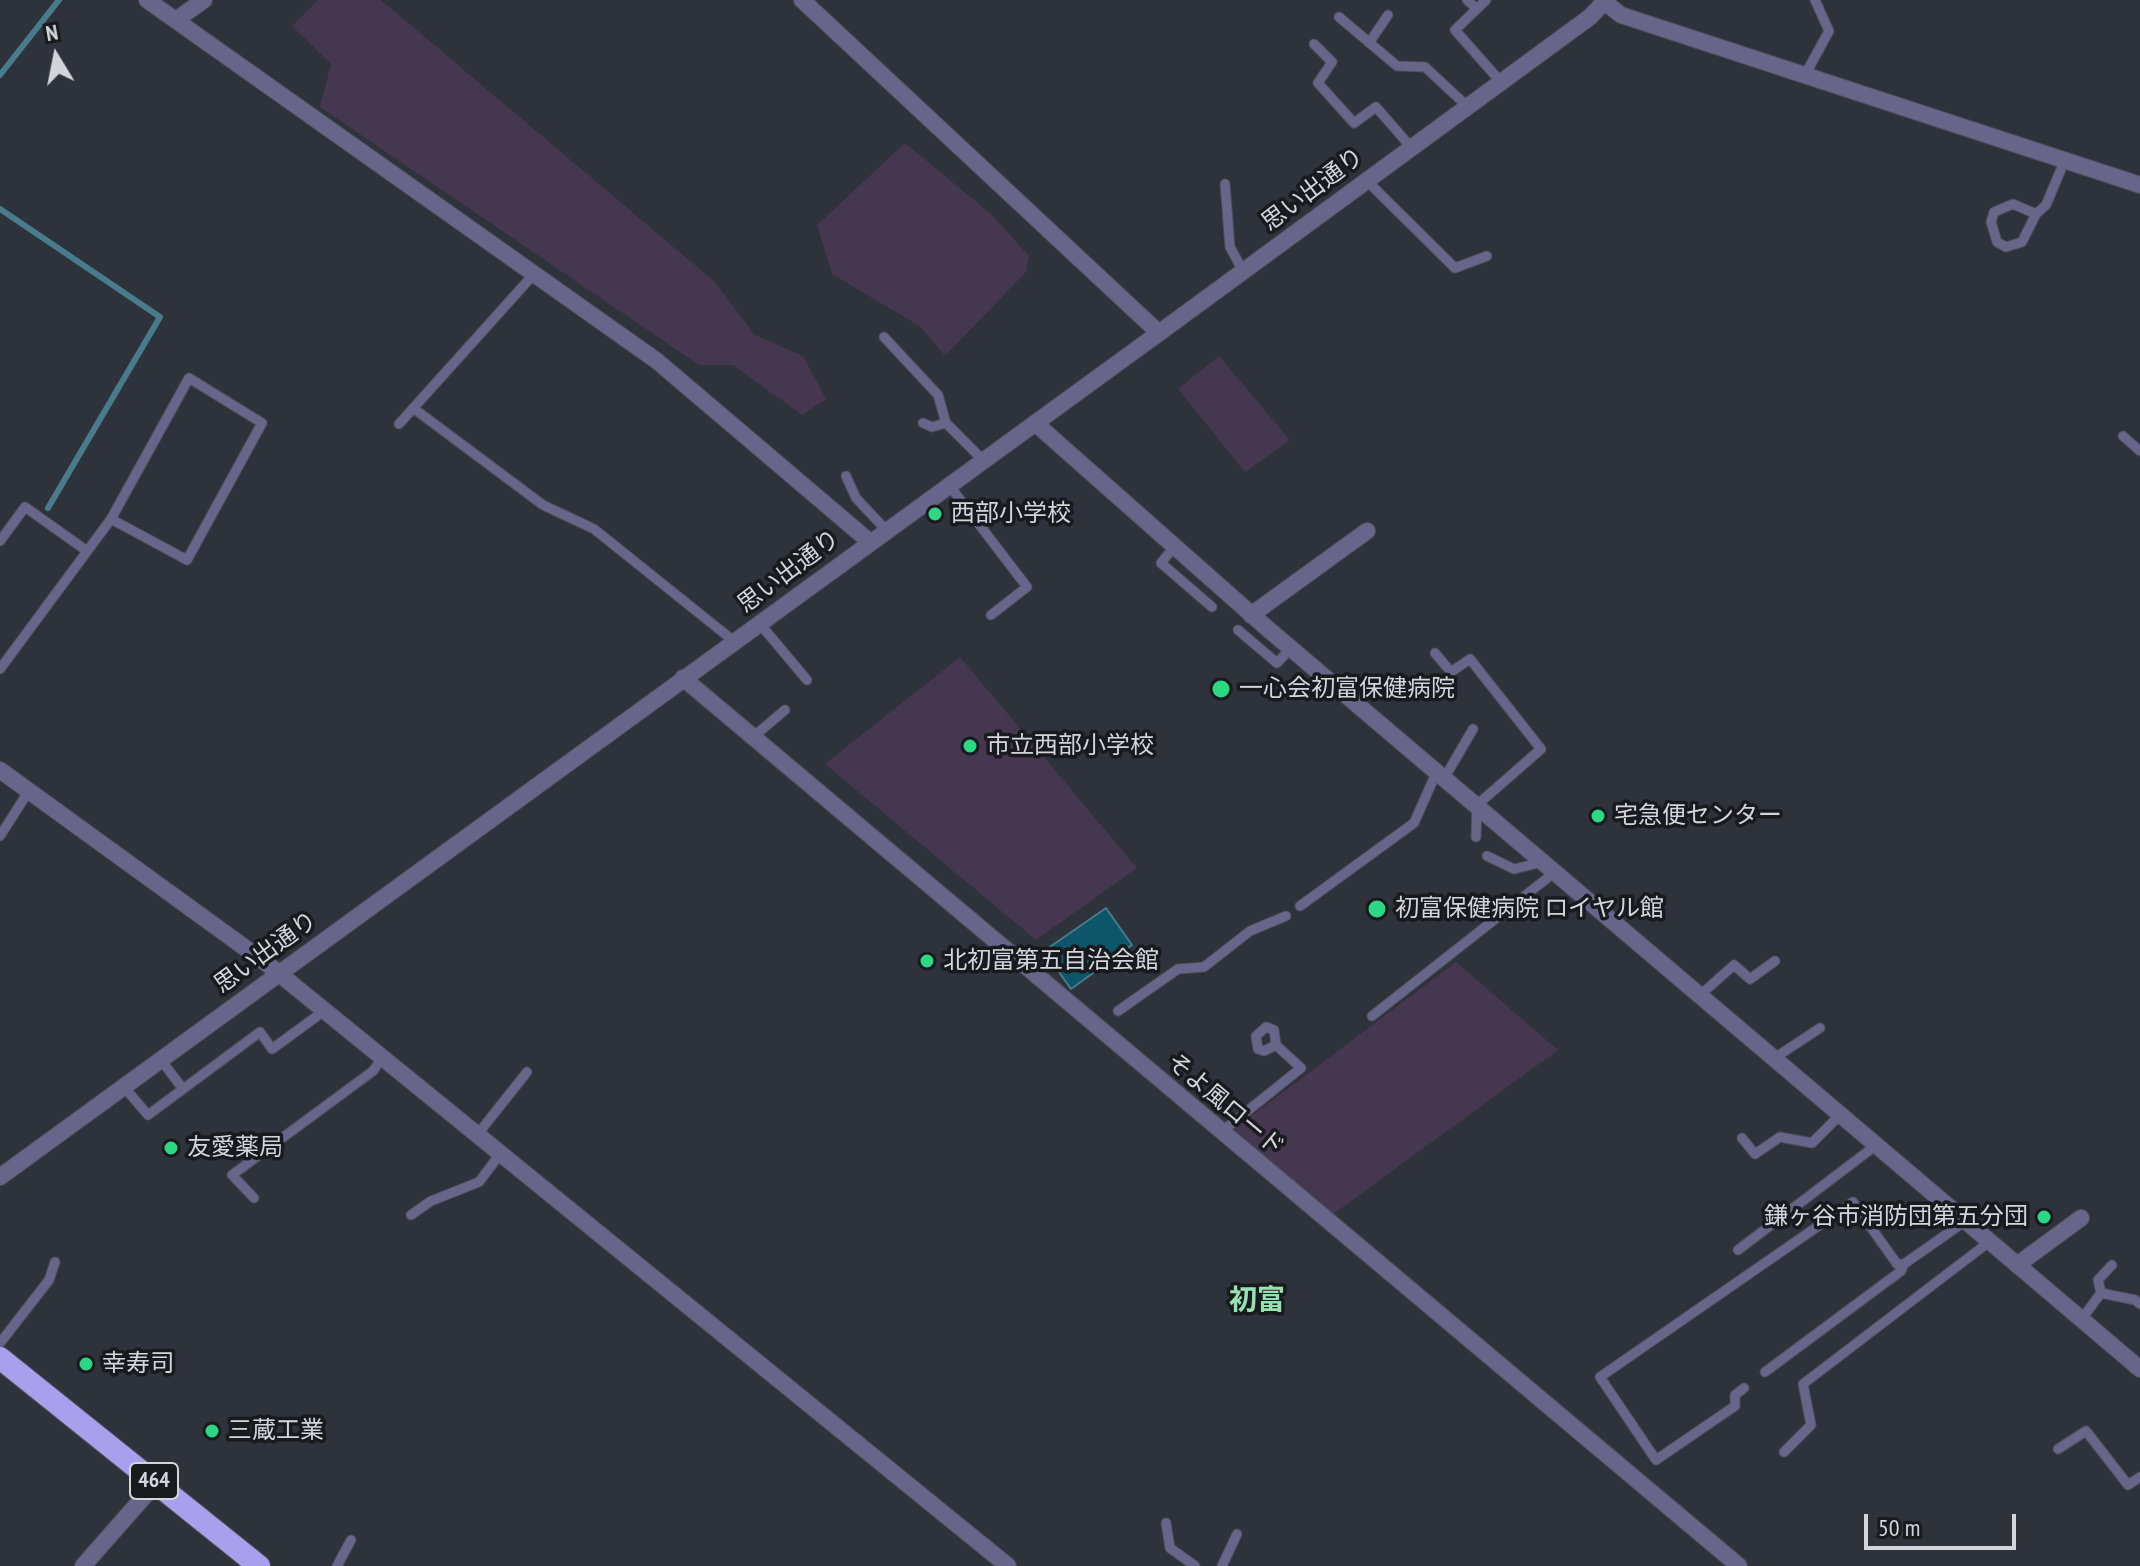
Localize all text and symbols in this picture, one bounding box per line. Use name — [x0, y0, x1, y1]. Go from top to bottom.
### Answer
north arrow — [16, 16, 96, 96]
text: N — [44, 18, 60, 47]
street label: 思い出通り — [1256, 142, 1370, 238]
place label: 西部小学校 — [951, 500, 1071, 528]
marker: 西部小学校 — [926, 505, 944, 523]
street label: 思い出通り — [732, 524, 846, 620]
place label: 一心会初富保健病院 — [1239, 675, 1455, 703]
marker: 一心会初富保健病院 — [1210, 678, 1232, 700]
place label: 市立西部小学校 — [986, 732, 1154, 760]
marker: 市立西部小学校 — [961, 737, 979, 755]
place label: 宅急便センター — [1614, 802, 1782, 830]
marker: 宅急便センター — [1589, 807, 1607, 825]
place label: 初富保健病院 ロイヤル館 — [1395, 895, 1664, 923]
marker: 初富保健病院 ロイヤル館 — [1366, 898, 1388, 920]
street label: 思い出通り — [209, 906, 323, 1000]
place label: 北初富第五自治会館 — [943, 947, 1159, 975]
marker: 北初富第五自治会館 — [918, 952, 936, 970]
street label: そよ風ロード — [1161, 1048, 1289, 1162]
place label: 友愛薬局 — [187, 1134, 283, 1162]
marker: 友愛薬局 — [162, 1139, 180, 1157]
place label: 鎌ヶ谷市消防団第五分団 — [1764, 1203, 2028, 1231]
marker: 鎌ヶ谷市消防団第五分団 — [2035, 1208, 2053, 1226]
district label: 初富 — [1229, 1284, 1285, 1318]
place label: 幸寿司 — [102, 1350, 174, 1378]
marker: 幸寿司 — [77, 1355, 95, 1373]
place label: 三蔵工業 — [228, 1417, 324, 1445]
marker: 三蔵工業 — [203, 1422, 221, 1440]
road number: 464 — [130, 1463, 178, 1499]
scale bar — [1868, 1498, 2020, 1548]
text: 50 m — [1878, 1512, 1920, 1543]

